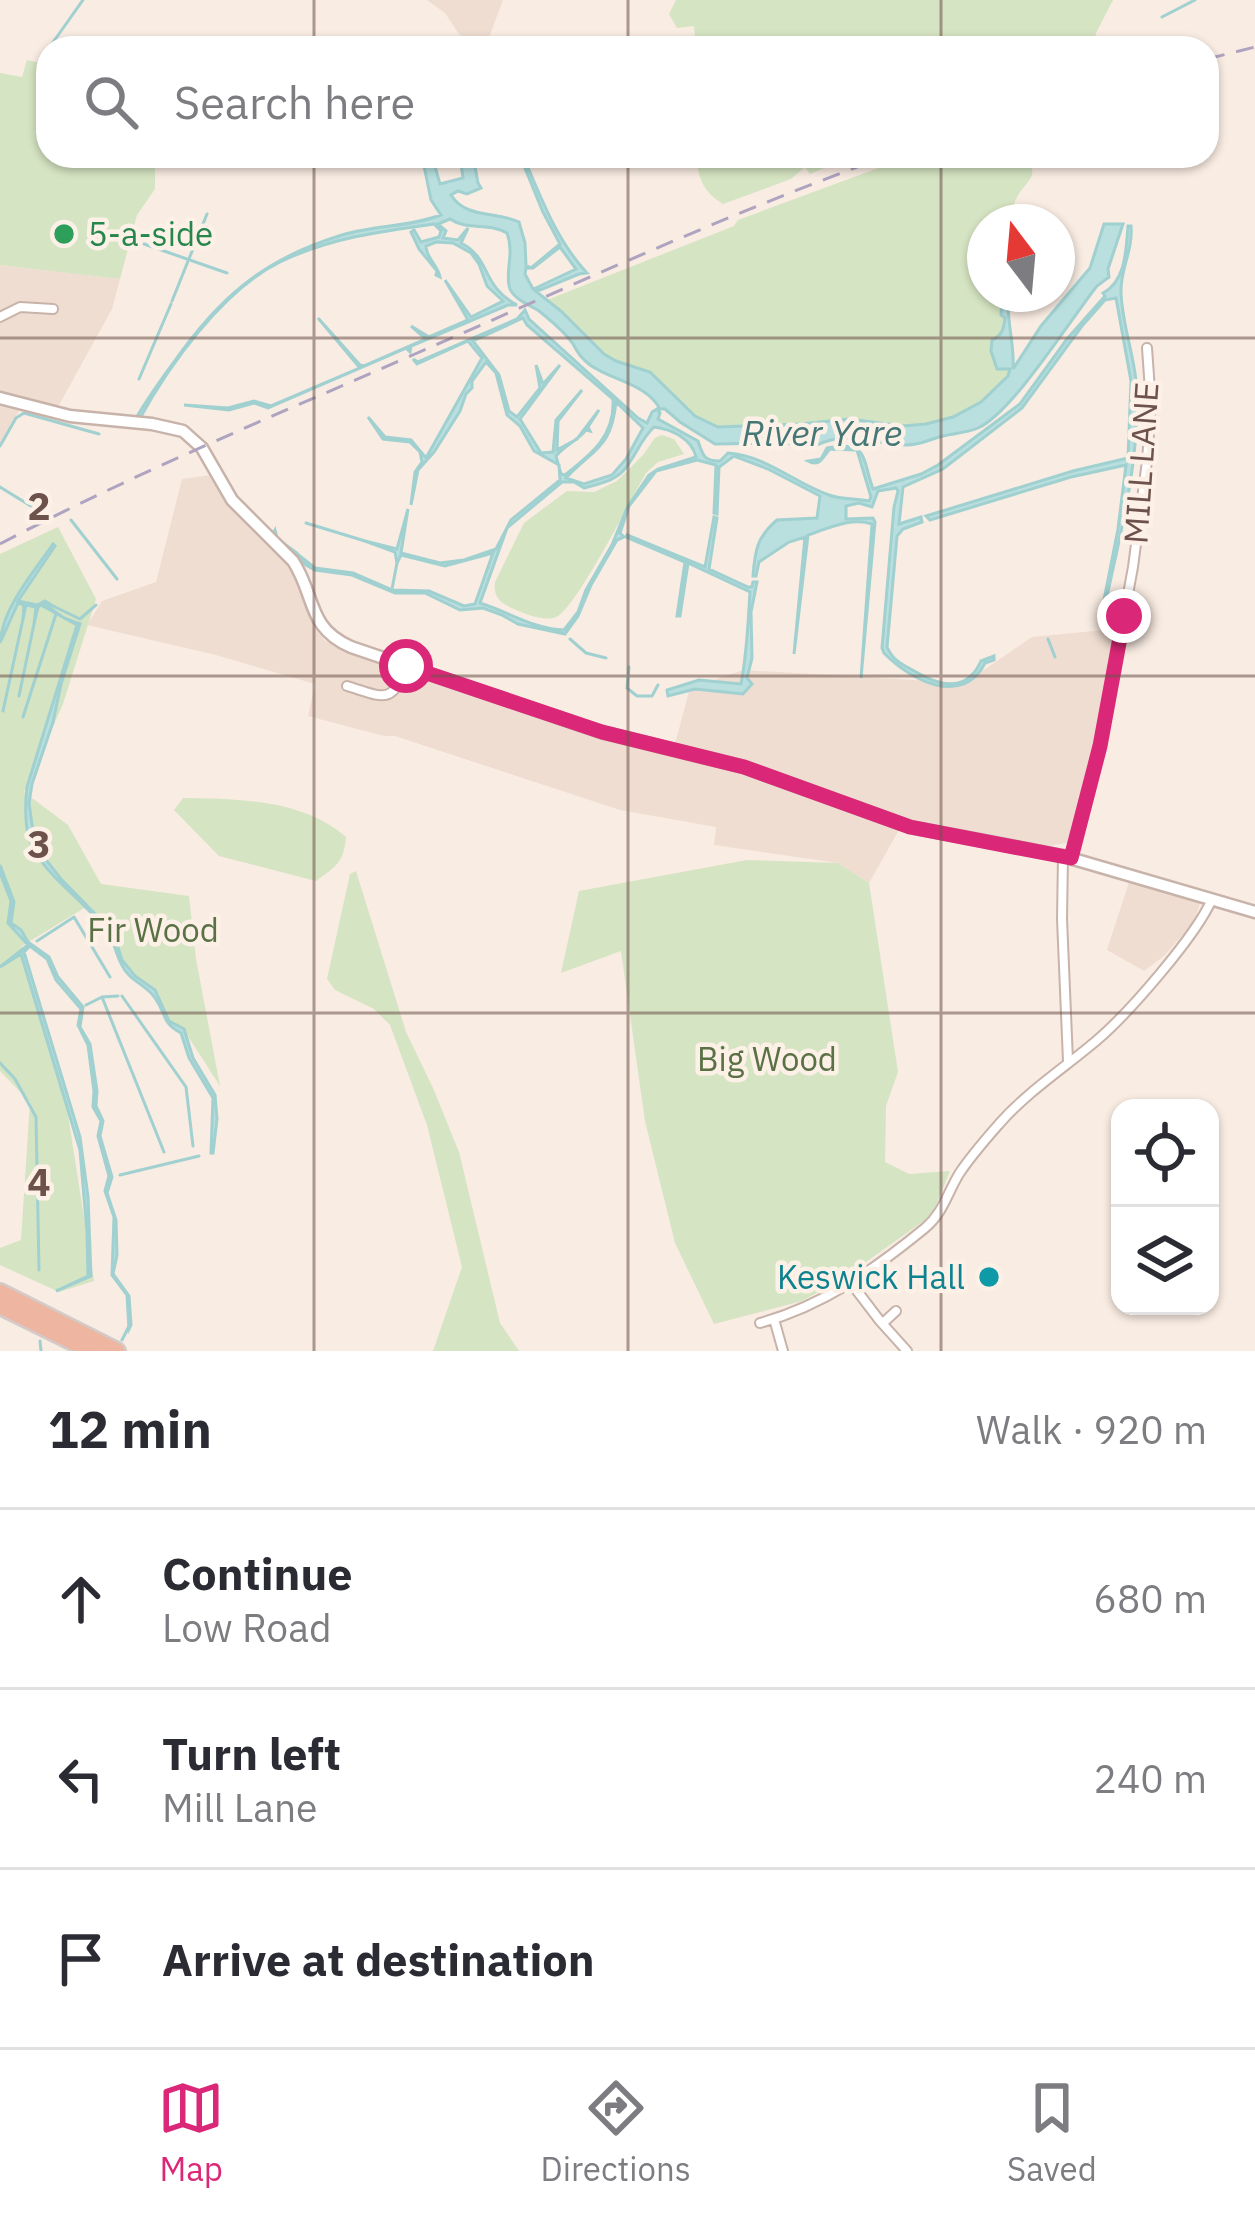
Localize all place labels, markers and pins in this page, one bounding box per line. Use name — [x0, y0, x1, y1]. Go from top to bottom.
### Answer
place label: 5-a-side — [88, 212, 213, 255]
marker: 5-a-side — [51, 221, 77, 247]
place label: Keswick Hall — [777, 1255, 965, 1298]
marker: Keswick Hall — [976, 1264, 1002, 1290]

